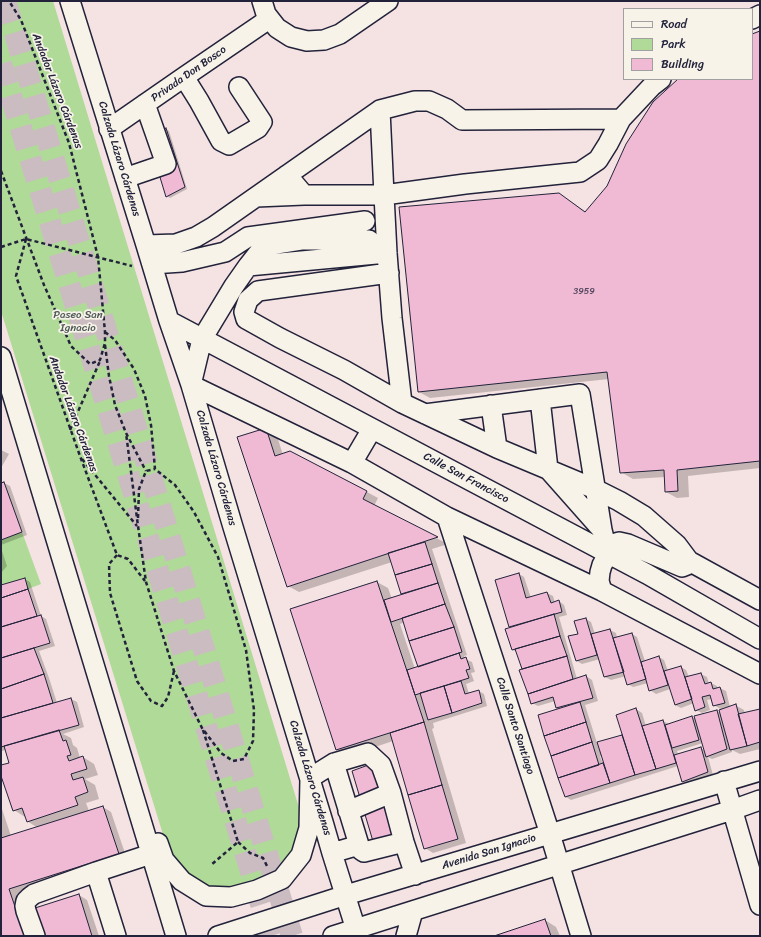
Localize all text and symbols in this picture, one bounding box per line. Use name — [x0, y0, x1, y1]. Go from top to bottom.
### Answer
legend — [623, 8, 753, 80]
text: Road — [661, 13, 687, 35]
street label: Andador Lázaro Cárdenas — [29, 31, 85, 151]
text: Park — [661, 33, 686, 55]
street label: Privada Don Bosco — [149, 43, 229, 105]
text: Building — [661, 53, 704, 75]
street label: Calzada Lázaro Cárdenas — [95, 100, 143, 218]
house number: 3959 — [573, 287, 595, 297]
park label: Paseo San Ignacio — [53, 308, 103, 334]
street label: Andador Lázaro Cárdenas — [46, 354, 100, 474]
street label: Calzada Lázaro Cárdenas — [193, 409, 239, 527]
street label: Calle San Francisco — [421, 450, 511, 506]
street label: Calle Santo Santiago — [493, 676, 537, 776]
street label: Calzada Lázaro Cárdenas — [286, 719, 334, 837]
street label: Avenida San Ignacio — [440, 831, 538, 873]

